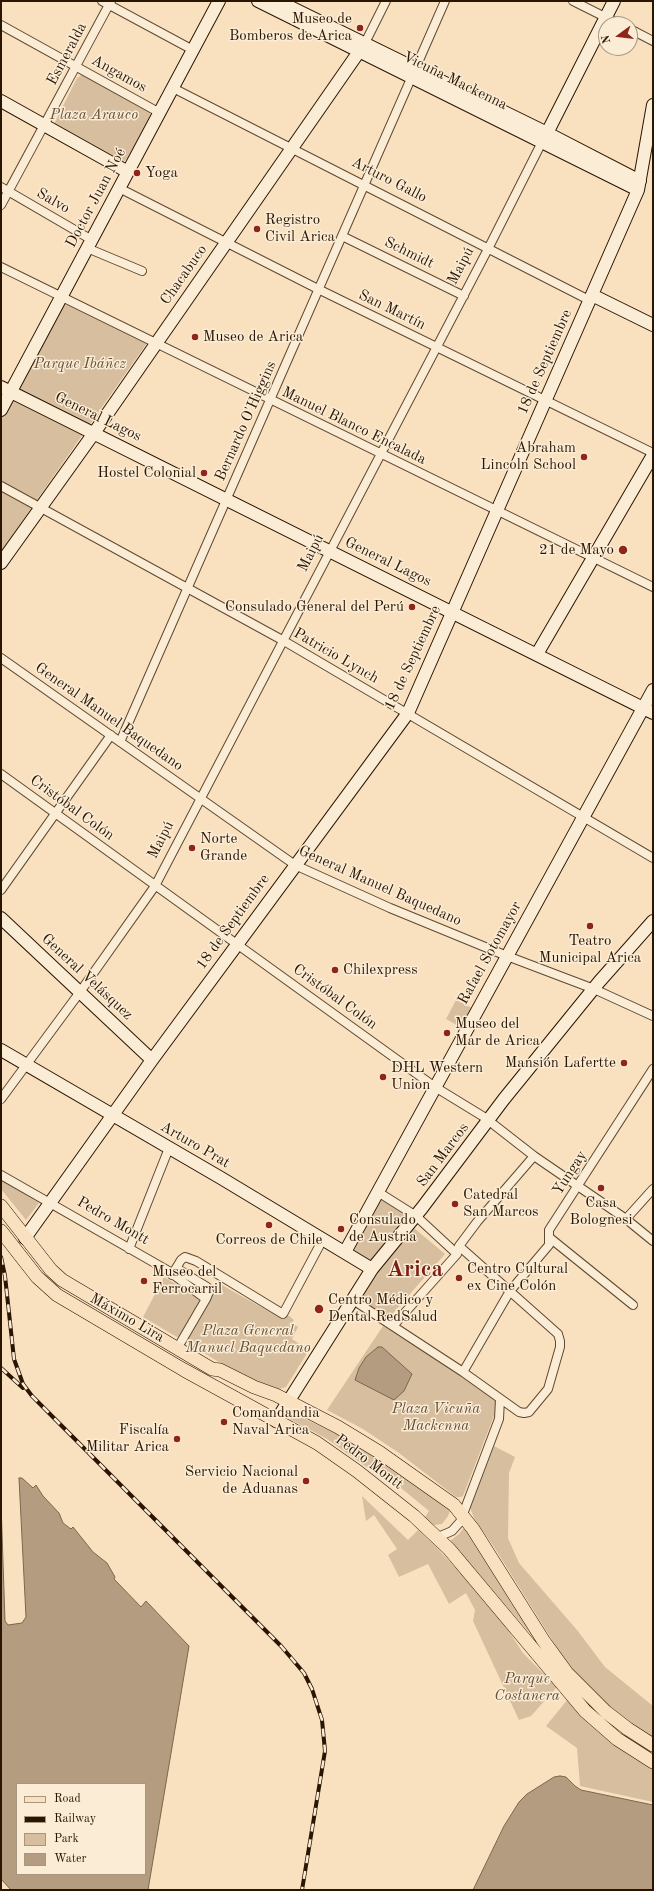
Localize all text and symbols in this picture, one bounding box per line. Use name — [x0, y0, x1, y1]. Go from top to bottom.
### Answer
place label: Museo de Bomberos de Arica — [229, 10, 352, 45]
north arrow — [598, 16, 638, 56]
street label: Esmeralda — [43, 20, 91, 88]
marker: Museo de Bomberos de Arica — [355, 23, 365, 33]
text: N — [600, 33, 613, 44]
street label: Vicuña Mackenna — [400, 48, 510, 114]
street label: Angamos — [88, 51, 150, 97]
park label: Plaza Arauco — [50, 106, 138, 124]
street label: Doctor Juan Noé — [62, 145, 130, 251]
street label: Arturo Gallo — [348, 153, 430, 207]
place label: Yoga — [145, 164, 178, 182]
marker: Yoga — [132, 168, 142, 178]
street label: Salvo — [33, 184, 73, 218]
place label: Registro Civil Arica — [265, 211, 335, 246]
marker: Registro Civil Arica — [252, 224, 262, 234]
street label: Schmidt — [381, 233, 437, 273]
street label: Chacabuco — [157, 241, 211, 309]
street label: Maipú — [444, 244, 478, 288]
street label: San Martín — [355, 286, 429, 334]
street label: 18 de Septiembre — [514, 307, 576, 417]
place label: Museo de Arica — [203, 328, 303, 346]
marker: Museo de Arica — [190, 332, 200, 342]
park label: Parque Ibáñez — [34, 355, 126, 373]
street label: Bernardo O'Higgins — [211, 358, 281, 484]
street label: Manuel Blanco Encalada — [279, 383, 429, 469]
street label: General Lagos — [52, 388, 144, 446]
place label: Abraham Lincoln School — [481, 439, 576, 474]
marker: Abraham Lincoln School — [579, 452, 589, 462]
place label: Hostel Colonial — [97, 464, 196, 482]
marker: Hostel Colonial — [199, 468, 209, 478]
street label: Maipú — [294, 531, 328, 575]
street label: General Lagos — [342, 533, 434, 591]
place label: 21 de Mayo — [539, 541, 614, 559]
marker: 21 de Mayo — [617, 544, 629, 556]
place label: Consulado General del Perú — [225, 598, 404, 616]
marker: Consulado General del Perú — [407, 602, 417, 612]
street label: 18 de Septiembre — [381, 603, 445, 713]
street label: Patricio Lynch — [290, 624, 382, 688]
street label: General Manuel Baquedano — [31, 659, 187, 775]
street label: Cristóbal Colón — [26, 771, 118, 845]
street label: Maipú — [144, 818, 178, 862]
place label: Norte Grande — [200, 830, 247, 865]
street label: General Manuel Baquedano — [296, 842, 464, 930]
marker: Norte Grande — [187, 843, 197, 853]
street label: 18 de Septiembre — [192, 871, 274, 973]
street label: Rafael Sotomayor — [454, 898, 526, 1008]
marker: Teatro Municipal Arica — [585, 921, 595, 931]
street label: General Velásquez — [38, 930, 136, 1024]
place label: Teatro Municipal Arica — [539, 932, 641, 967]
street label: Cristóbal Colón — [289, 960, 381, 1034]
place label: Chilexpress — [343, 961, 418, 979]
marker: Chilexpress — [330, 965, 340, 975]
place label: Museo del Mar de Arica — [455, 1015, 540, 1050]
marker: Museo del Mar de Arica — [442, 1028, 452, 1038]
place label: Mansión Lafertte — [505, 1054, 616, 1072]
marker: Mansión Lafertte — [619, 1058, 629, 1068]
place label: DHL Western Union — [391, 1059, 483, 1094]
marker: DHL Western Union — [378, 1072, 388, 1082]
street label: Arturo Prat — [157, 1118, 233, 1172]
street label: San Marcos — [413, 1119, 473, 1191]
street label: Yungay — [549, 1147, 591, 1199]
marker: Casa Bolognesi — [596, 1183, 606, 1193]
place label: Catedral San Marcos — [463, 1186, 539, 1221]
street label: Pedro Montt — [74, 1193, 152, 1249]
place label: Casa Bolognesi — [570, 1194, 632, 1229]
marker: Catedral San Marcos — [450, 1199, 460, 1209]
place label: Consulado de Austria — [349, 1211, 417, 1246]
marker: Correos de Chile — [264, 1220, 274, 1230]
marker: Consulado de Austria — [336, 1224, 346, 1234]
place label: Correos de Chile — [216, 1231, 322, 1249]
district label: Arica — [387, 1256, 443, 1284]
place label: Centro Cultural ex Cine Colón — [467, 1260, 568, 1295]
place label: Museo del Ferrocarril — [152, 1263, 222, 1298]
marker: Centro Cultural ex Cine Colón — [454, 1273, 464, 1283]
marker: Museo del Ferrocarril — [139, 1276, 149, 1286]
street label: Máximo Lira — [87, 1289, 167, 1347]
place label: Centro Médico y Dental RedSalud — [328, 1291, 438, 1326]
marker: Centro Médico y Dental RedSalud — [313, 1303, 325, 1315]
park label: Plaza General Manuel Baquedano — [185, 1322, 311, 1357]
park label: Plaza Vicuña Mackenna — [392, 1400, 480, 1435]
place label: Comandandia Naval Arica — [232, 1404, 320, 1439]
marker: Comandandia Naval Arica — [219, 1417, 229, 1427]
place label: Fiscalía Militar Arica — [86, 1421, 169, 1456]
street label: Pedro Montt — [331, 1431, 407, 1493]
marker: Fiscalía Militar Arica — [172, 1434, 182, 1444]
place label: Servicio Nacional de Aduanas — [185, 1463, 298, 1498]
marker: Servicio Nacional de Aduanas — [301, 1476, 311, 1486]
park label: Parque Costanera — [494, 1670, 560, 1705]
legend — [16, 1783, 146, 1875]
text: Road — [54, 1793, 81, 1805]
text: Railway — [54, 1813, 96, 1825]
text: Park — [54, 1833, 79, 1845]
text: Water — [54, 1853, 86, 1865]

